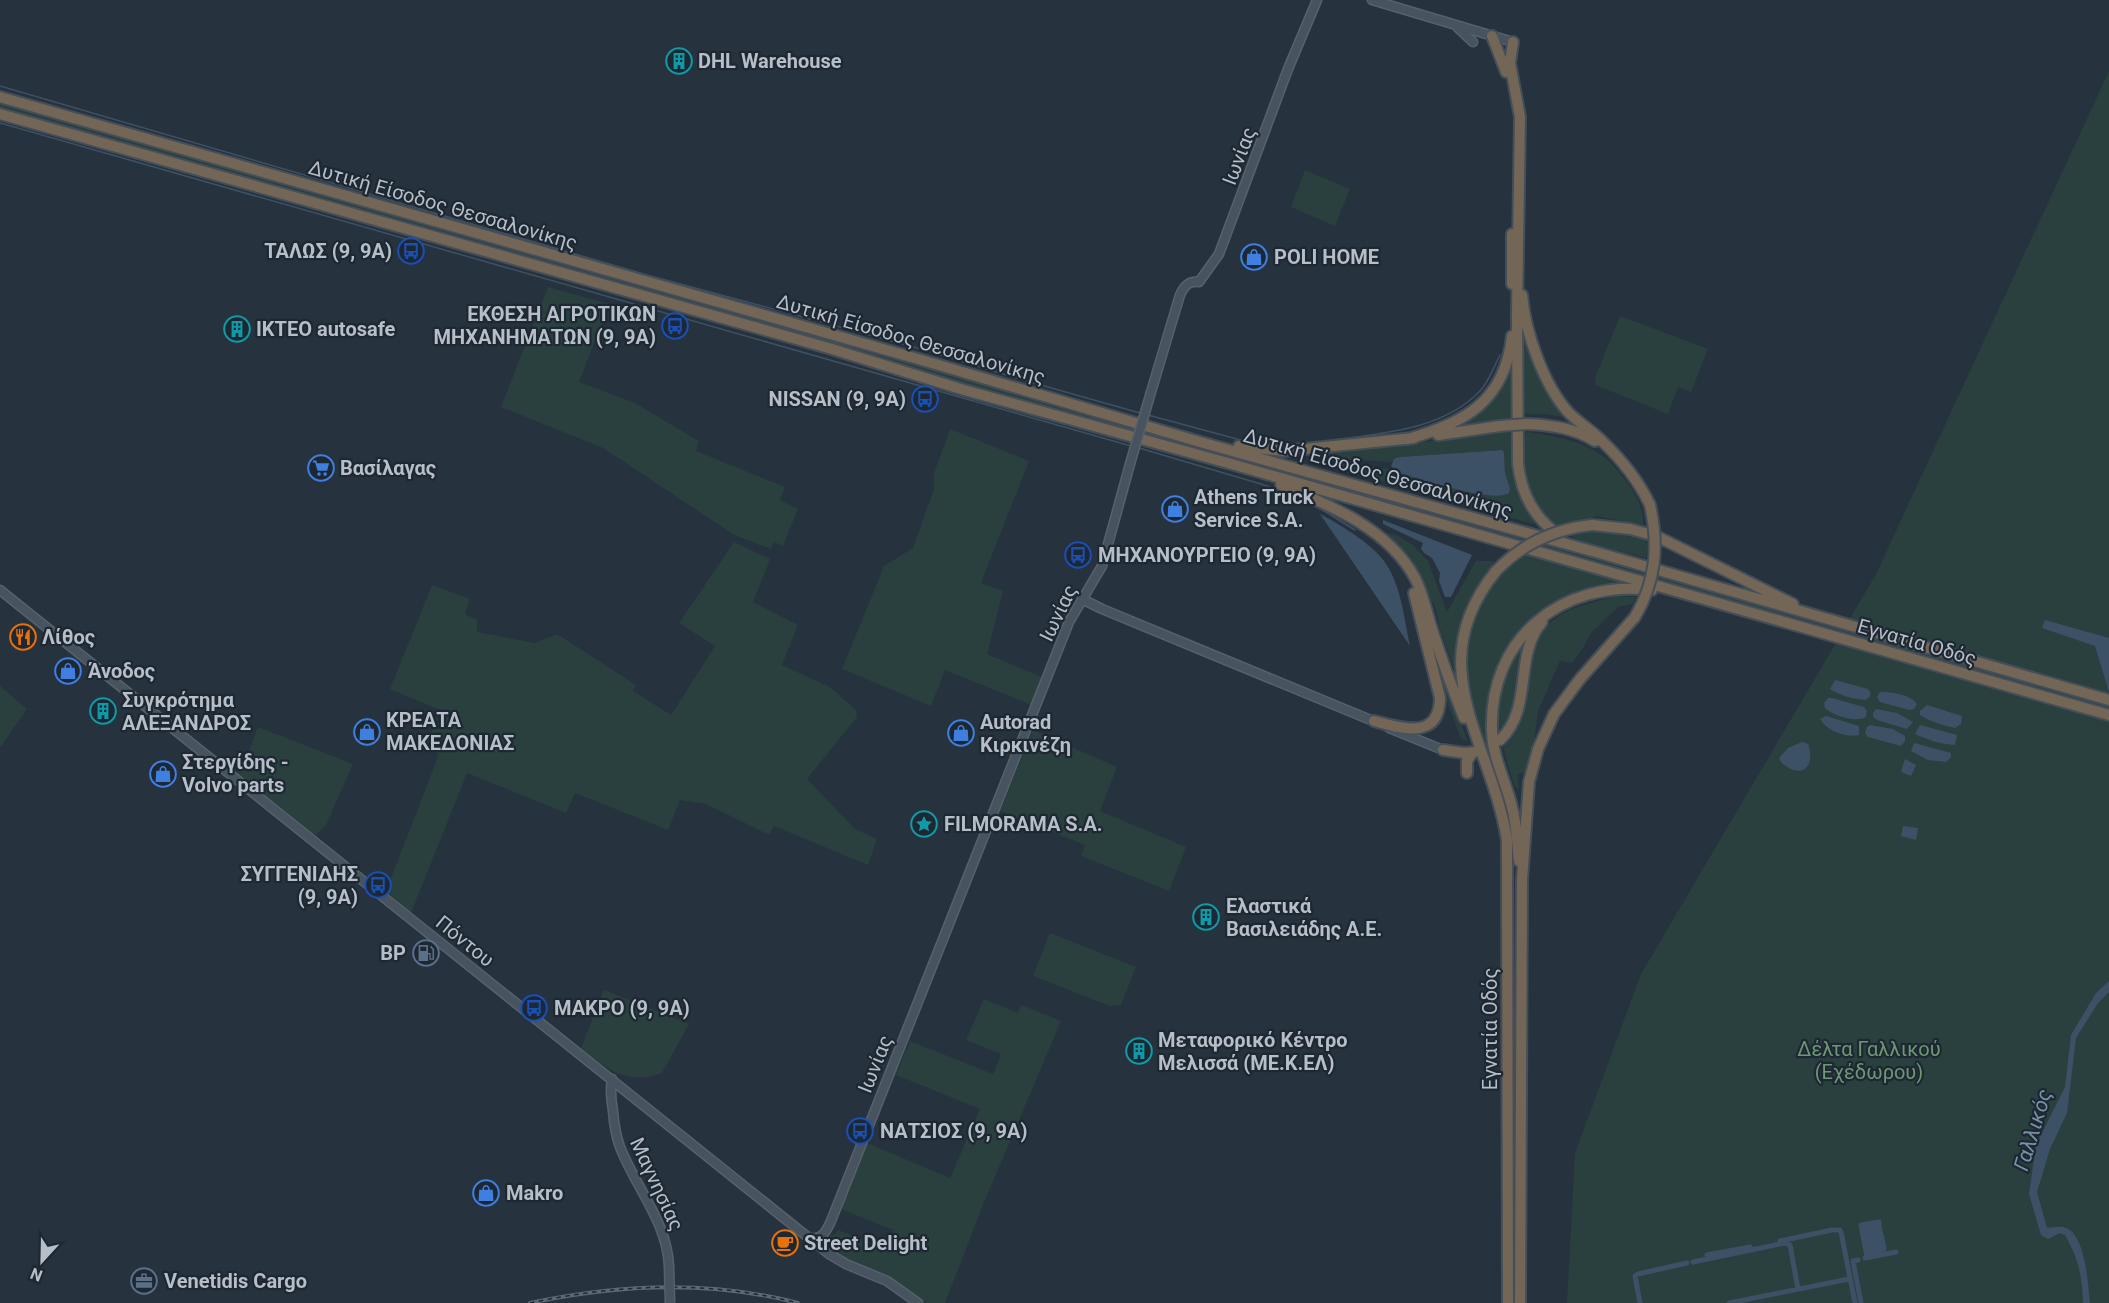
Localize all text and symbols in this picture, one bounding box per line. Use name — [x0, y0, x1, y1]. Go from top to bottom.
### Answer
building icon: DHL Warehouse — [664, 46, 694, 76]
place label: DHL Warehouse — [698, 49, 842, 73]
street label: Ιωνίας — [1217, 124, 1261, 188]
street label: Δυτική Είσοδος Θεσσαλονίκης — [306, 155, 580, 255]
bus stop icon: ΤΑΛΩΣ (9, 9Α) — [396, 236, 426, 266]
place label: ΤΑΛΩΣ (9, 9Α) — [264, 239, 392, 263]
shop icon: POLI HOME — [1239, 242, 1269, 272]
place label: POLI HOME — [1274, 245, 1379, 269]
street label: Δυτική Είσοδος Θεσσαλονίκης — [774, 289, 1048, 389]
place label: ΕΚΘΕΣΗ ΑΓΡΟΤΙΚΩΝ ΜΗΧΑΝΗΜΑΤΩΝ (9, 9Α) — [434, 302, 656, 349]
bus stop icon: ΕΚΘΕΣΗ ΑΓΡΟΤΙΚΩΝ ΜΗΧΑΝΗΜΑΤΩΝ (9, 9Α) — [660, 311, 690, 341]
building icon: ΙΚΤΕΟ autosafe — [222, 314, 252, 344]
place label: ΙΚΤΕΟ autosafe — [256, 317, 396, 341]
bus stop icon: NISSAN (9, 9Α) — [910, 384, 940, 414]
place label: NISSAN (9, 9Α) — [769, 387, 906, 411]
street label: Δυτική Είσοδος Θεσσαλονίκης — [1241, 423, 1515, 523]
supermarket icon: Βασίλαγας — [306, 453, 336, 483]
place label: Βασίλαγας — [340, 456, 436, 480]
place label: Athens Truck Service S.A. — [1194, 485, 1314, 532]
shop icon: Athens Truck Service S.A. — [1160, 494, 1190, 524]
bus stop icon: ΜΗΧΑΝΟΥΡΓΕΙΟ (9, 9Α) — [1063, 540, 1093, 570]
place label: ΜΗΧΑΝΟΥΡΓΕΙΟ (9, 9Α) — [1098, 543, 1316, 567]
street label: Ιωνίας — [1034, 581, 1082, 645]
street label: Εγνατία Οδός — [1855, 614, 1979, 670]
restaurant icon: Λίθος — [8, 622, 38, 652]
place label: Λίθος — [42, 625, 95, 649]
shop icon: Άνοδος — [53, 656, 83, 686]
place label: Άνοδος — [88, 659, 155, 683]
place label: Συγκρότημα ΑΛΕΞΑΝΔΡΟΣ — [122, 688, 251, 735]
building icon: Συγκρότημα ΑΛΕΞΑΝΔΡΟΣ — [88, 696, 118, 726]
place label: ΚΡΕΑΤΑ ΜΑΚΕΔΟΝΙΑΣ — [386, 708, 514, 755]
place label: Autorad Κιρκινέζη — [980, 710, 1071, 757]
shop icon: ΚΡΕΑΤΑ ΜΑΚΕΔΟΝΙΑΣ — [352, 717, 382, 747]
shop icon: Autorad Κιρκινέζη — [946, 718, 976, 748]
place label: Στεργίδης - Volvo parts — [182, 750, 289, 797]
shop icon: Στεργίδης - Volvo parts — [148, 759, 178, 789]
place icon: FILMORAMA S.A. — [909, 809, 939, 839]
place label: FILMORAMA S.A. — [944, 812, 1103, 836]
place label: ΣΥΓΓΕΝΙΔΗΣ (9, 9Α) — [241, 862, 358, 909]
bus stop icon: ΣΥΓΓΕΝΙΔΗΣ (9, 9Α) — [363, 870, 393, 900]
place label: Ελαστικά Βασιλειάδης Α.Ε. — [1226, 894, 1382, 941]
building icon: Ελαστικά Βασιλειάδης Α.Ε. — [1191, 902, 1221, 932]
street label: Πόντου — [431, 910, 499, 972]
fuel station icon: BP — [411, 938, 441, 968]
place label: BP — [380, 941, 406, 965]
street label: Εγνατία Οδός — [1478, 968, 1502, 1090]
bus stop icon: ΜΑΚΡΟ (9, 9Α) — [519, 993, 549, 1023]
place label: ΜΑΚΡΟ (9, 9Α) — [554, 996, 690, 1020]
place label: Μεταφορικό Κέντρο Μελισσά (ΜΕ.Κ.ΕΛ) — [1158, 1028, 1347, 1075]
street label: Ιωνίας — [853, 1032, 897, 1096]
building icon: Μεταφορικό Κέντρο Μελισσά (ΜΕ.Κ.ΕΛ) — [1124, 1036, 1154, 1066]
park label: Δέλτα Γαλλικού (Εχέδωρου) — [1797, 1037, 1941, 1084]
water label: Γαλλικός — [2009, 1086, 2057, 1174]
bus stop icon: ΝΑΤΣΙΟΣ (9, 9Α) — [845, 1116, 875, 1146]
place label: ΝΑΤΣΙΟΣ (9, 9Α) — [880, 1119, 1028, 1143]
street label: Μαγνησίας — [625, 1134, 689, 1234]
shop icon: Makro — [471, 1178, 501, 1208]
place label: Makro — [506, 1181, 563, 1205]
cafe icon: Street Delight — [770, 1228, 800, 1258]
north arrow — [12, 1231, 72, 1291]
place label: Street Delight — [804, 1231, 928, 1255]
text: N — [28, 1264, 45, 1285]
office icon: Venetidis Cargo — [129, 1266, 159, 1296]
place label: Venetidis Cargo — [164, 1269, 307, 1293]

